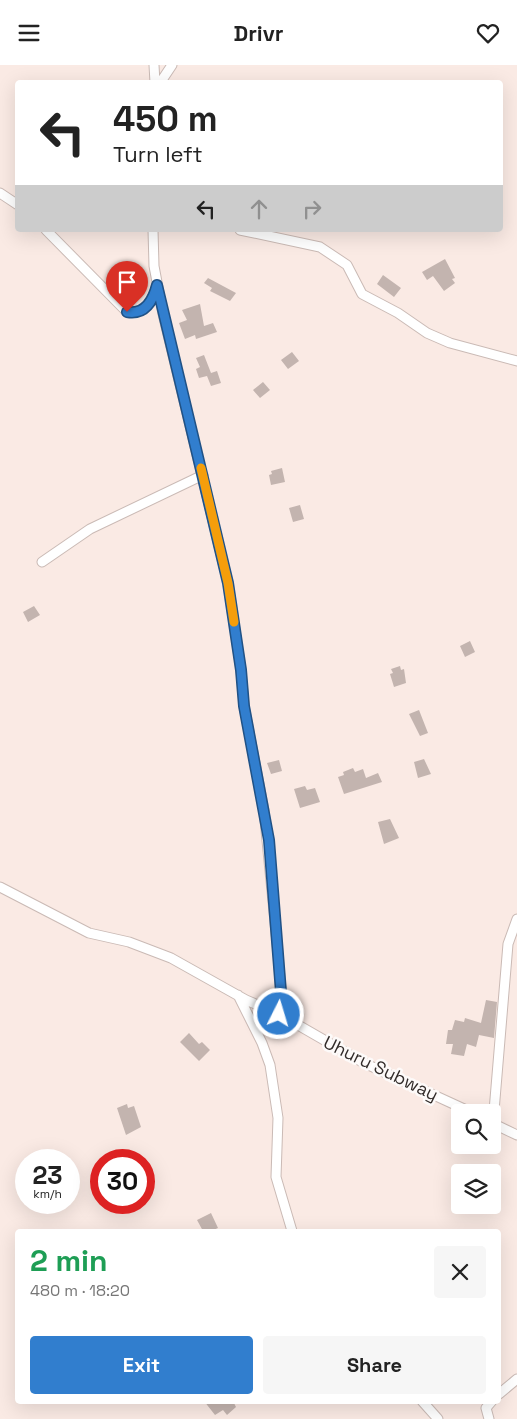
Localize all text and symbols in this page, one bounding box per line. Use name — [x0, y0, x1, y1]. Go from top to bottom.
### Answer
icon: menu — [15, 19, 43, 47]
text: Drivr — [234, 19, 283, 47]
icon: heart — [474, 19, 502, 47]
text: 450 m — [113, 97, 218, 141]
icon: left — [30, 100, 95, 165]
text: Turn left — [113, 140, 203, 168]
icon: left — [192, 195, 220, 223]
icon: ahead — [245, 195, 273, 223]
icon: right — [298, 195, 326, 223]
pin — [106, 261, 148, 312]
icon: arrive — [113, 268, 141, 296]
position arrow — [252, 987, 304, 1039]
street label: Uhuru Subway — [320, 1030, 442, 1106]
map controls — [451, 1104, 501, 1214]
button: search — [451, 1104, 501, 1154]
speed limit sign: 30 — [90, 1149, 155, 1214]
text: 23 — [32, 1159, 63, 1191]
button: layers — [451, 1164, 501, 1214]
text: km/h — [33, 1186, 62, 1202]
text: 2 min — [30, 1241, 108, 1280]
button: close — [434, 1246, 486, 1298]
text: 480 m · 18:20 — [30, 1280, 130, 1301]
button: Exit — [30, 1336, 253, 1394]
button: Share — [263, 1336, 486, 1394]

